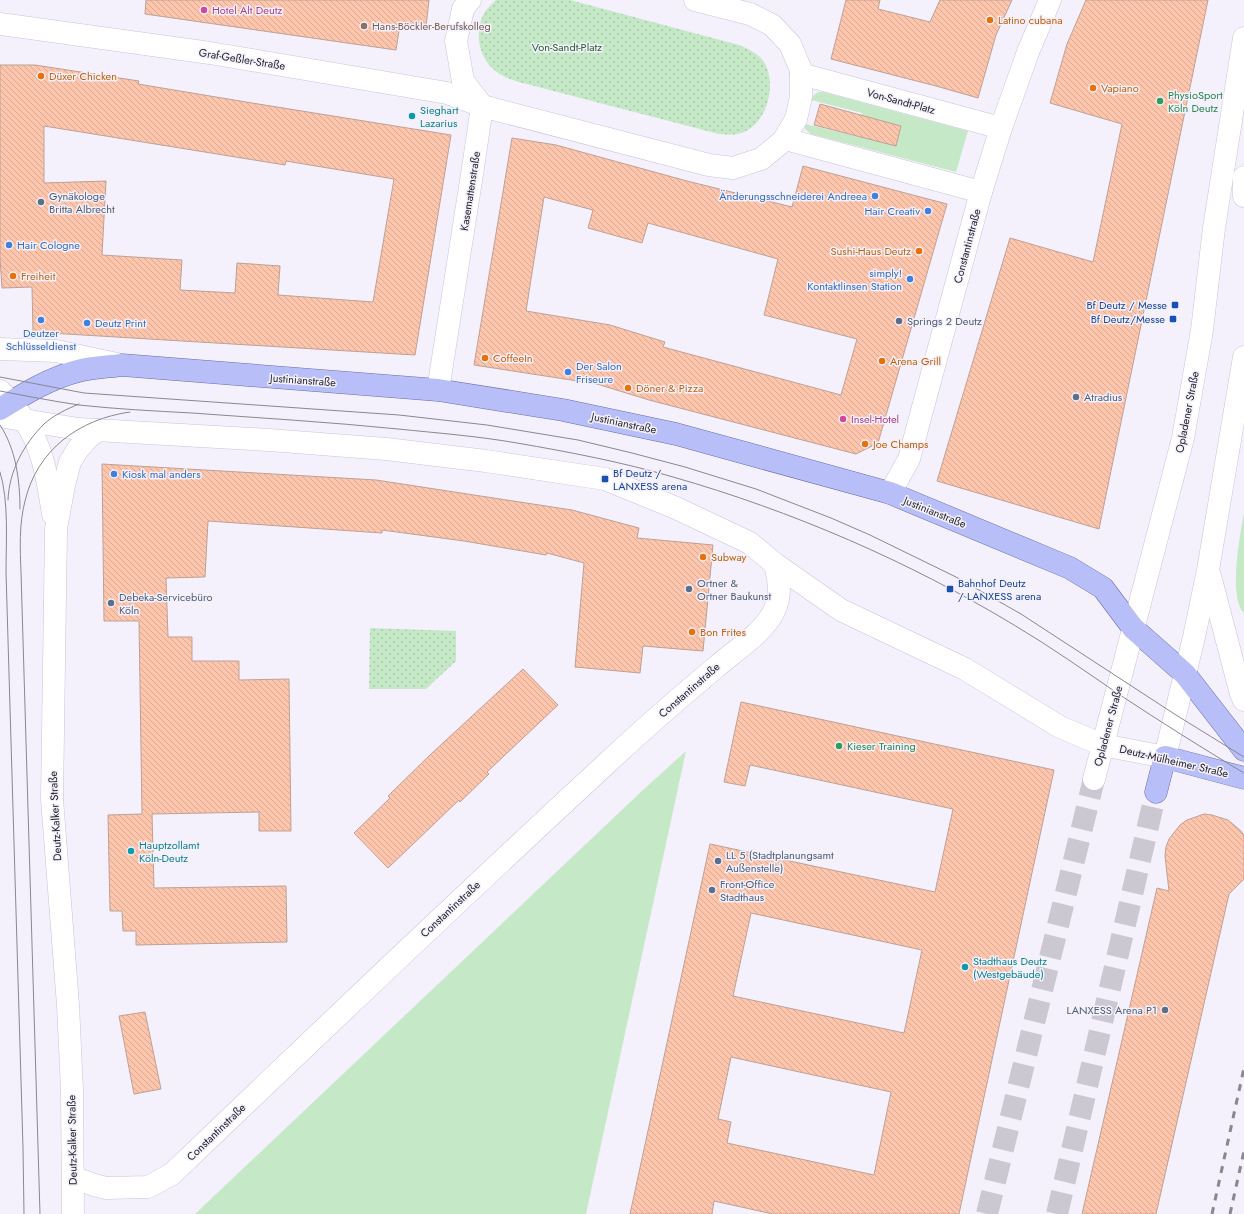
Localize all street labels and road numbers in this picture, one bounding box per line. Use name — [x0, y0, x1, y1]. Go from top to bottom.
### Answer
street label: Graf-Geßler-Straße — [198, 44, 287, 74]
street label: Von-Sandt-Platz — [865, 84, 937, 118]
street label: Kasemattenstraße — [456, 150, 484, 232]
street label: Constantinstraße — [949, 207, 985, 285]
street label: Opladener Straße — [1171, 369, 1203, 454]
street label: Justinianstraße — [267, 370, 337, 390]
street label: Justinianstraße — [588, 408, 658, 438]
street label: Justinianstraße — [900, 491, 969, 532]
street label: Constantinstraße — [655, 659, 723, 721]
street label: Opladener Straße — [1090, 684, 1127, 768]
street label: Deutz-Mülheimer Straße — [1118, 741, 1230, 781]
street label: Deutz-Kalker Straße — [45, 770, 65, 861]
street label: Constantinstraße — [416, 877, 484, 941]
street label: Deutz-Kalker Straße — [63, 1095, 81, 1185]
street label: Constantinstraße — [183, 1099, 249, 1164]

